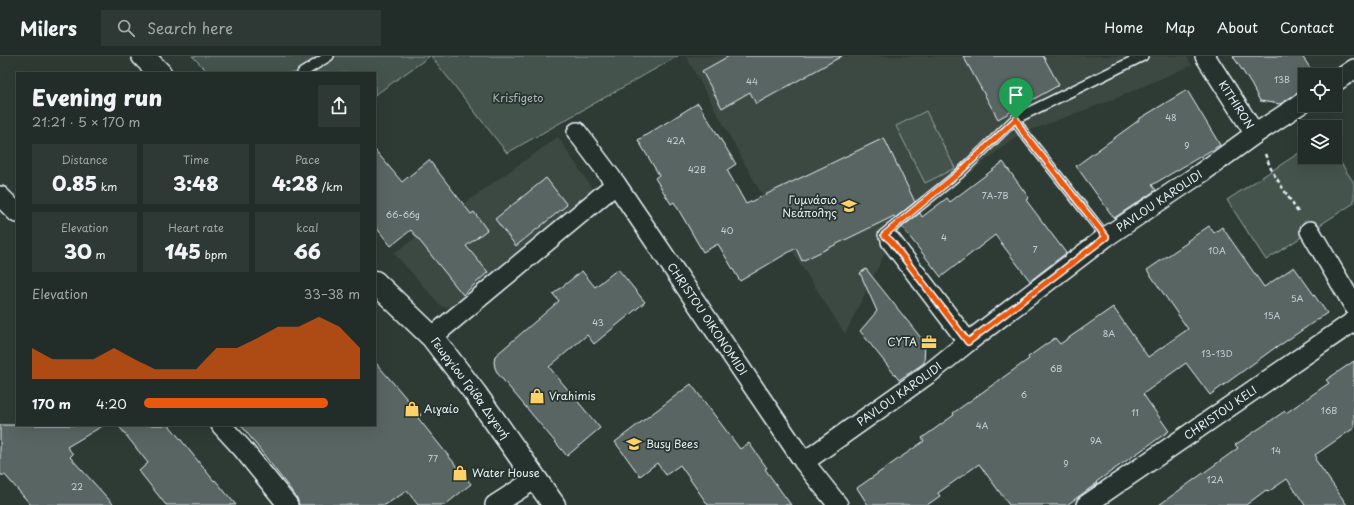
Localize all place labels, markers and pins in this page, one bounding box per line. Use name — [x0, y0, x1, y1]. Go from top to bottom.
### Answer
pin — [999, 78, 1033, 119]
place label: Γυμνάσιο Νεάπολης — [782, 191, 837, 221]
school or university icon: Γυμνάσιο Νεάπολης — [840, 197, 858, 215]
place label: CYTA — [887, 333, 917, 350]
office icon: CYTA — [920, 333, 938, 351]
shop icon: Vrahimis — [528, 387, 546, 405]
place label: Vrahimis — [549, 387, 596, 404]
shop icon: Αιγαίο — [403, 400, 421, 418]
place label: Αιγαίο — [424, 400, 459, 417]
school or university icon: Busy Bees — [625, 435, 643, 453]
place label: Busy Bees — [646, 435, 698, 452]
shop icon: Water House — [451, 464, 469, 482]
place label: Water House — [472, 464, 540, 481]

